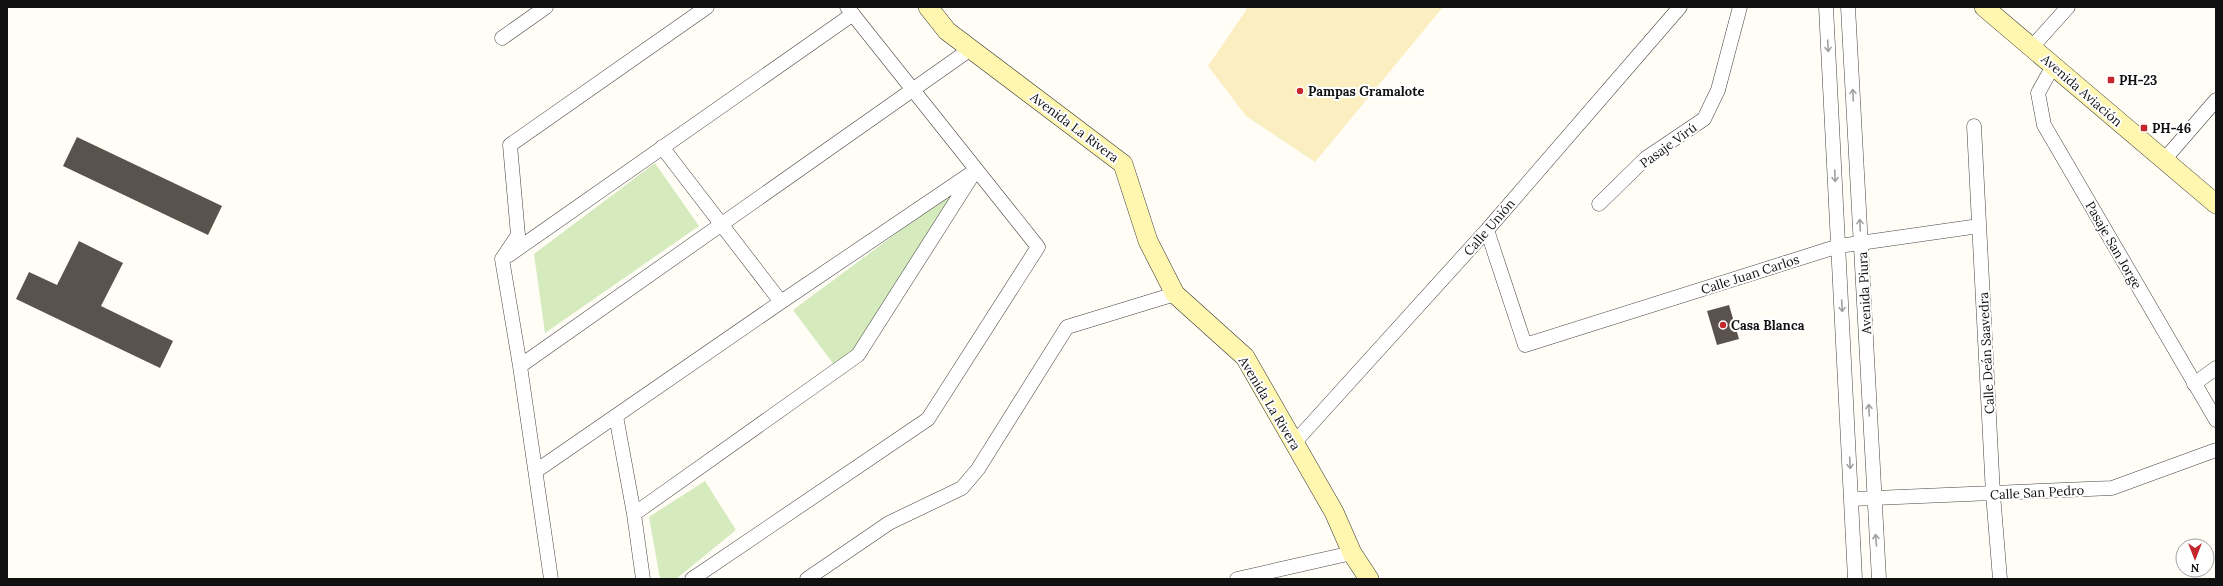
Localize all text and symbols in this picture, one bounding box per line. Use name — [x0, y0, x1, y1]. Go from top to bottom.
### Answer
one-way arrow — [1824, 39, 1831, 52]
street label: Avenida Aviación — [2037, 50, 2126, 130]
place label: PH-23 — [2119, 72, 2157, 89]
marker: PH-23 — [2106, 75, 2116, 85]
place label: Pampas Gramalote — [1308, 83, 1425, 100]
marker: Pampas Gramalote — [1295, 86, 1305, 96]
street label: Avenida La Rivera — [1026, 88, 1123, 166]
one-way arrow — [1849, 89, 1856, 102]
street label: Pasaje Virú — [1636, 119, 1700, 172]
place label: PH-46 — [2152, 120, 2191, 137]
marker: PH-46 — [2139, 123, 2149, 133]
one-way arrow — [1831, 169, 1839, 182]
street label: Calle Unión — [1460, 195, 1519, 259]
street label: Pasaje San Jorge — [2082, 198, 2146, 292]
one-way arrow — [1856, 219, 1864, 232]
street label: Calle Juan Carlos — [1699, 251, 1802, 298]
street label: Avenida Piura — [1854, 251, 1875, 336]
street label: Calle Deán Saavedra — [1975, 291, 1998, 414]
one-way arrow — [1838, 299, 1846, 312]
place label: Casa Blanca — [1731, 317, 1805, 334]
marker: Casa Blanca — [1718, 320, 1728, 330]
street label: Avenida La Rivera — [1234, 352, 1304, 453]
one-way arrow — [1866, 404, 1873, 417]
one-way arrow — [1846, 456, 1853, 469]
street label: Calle San Pedro — [1989, 482, 2085, 503]
one-way arrow — [1873, 534, 1880, 547]
north arrow — [2175, 538, 2215, 578]
text: N — [2190, 561, 2199, 575]

